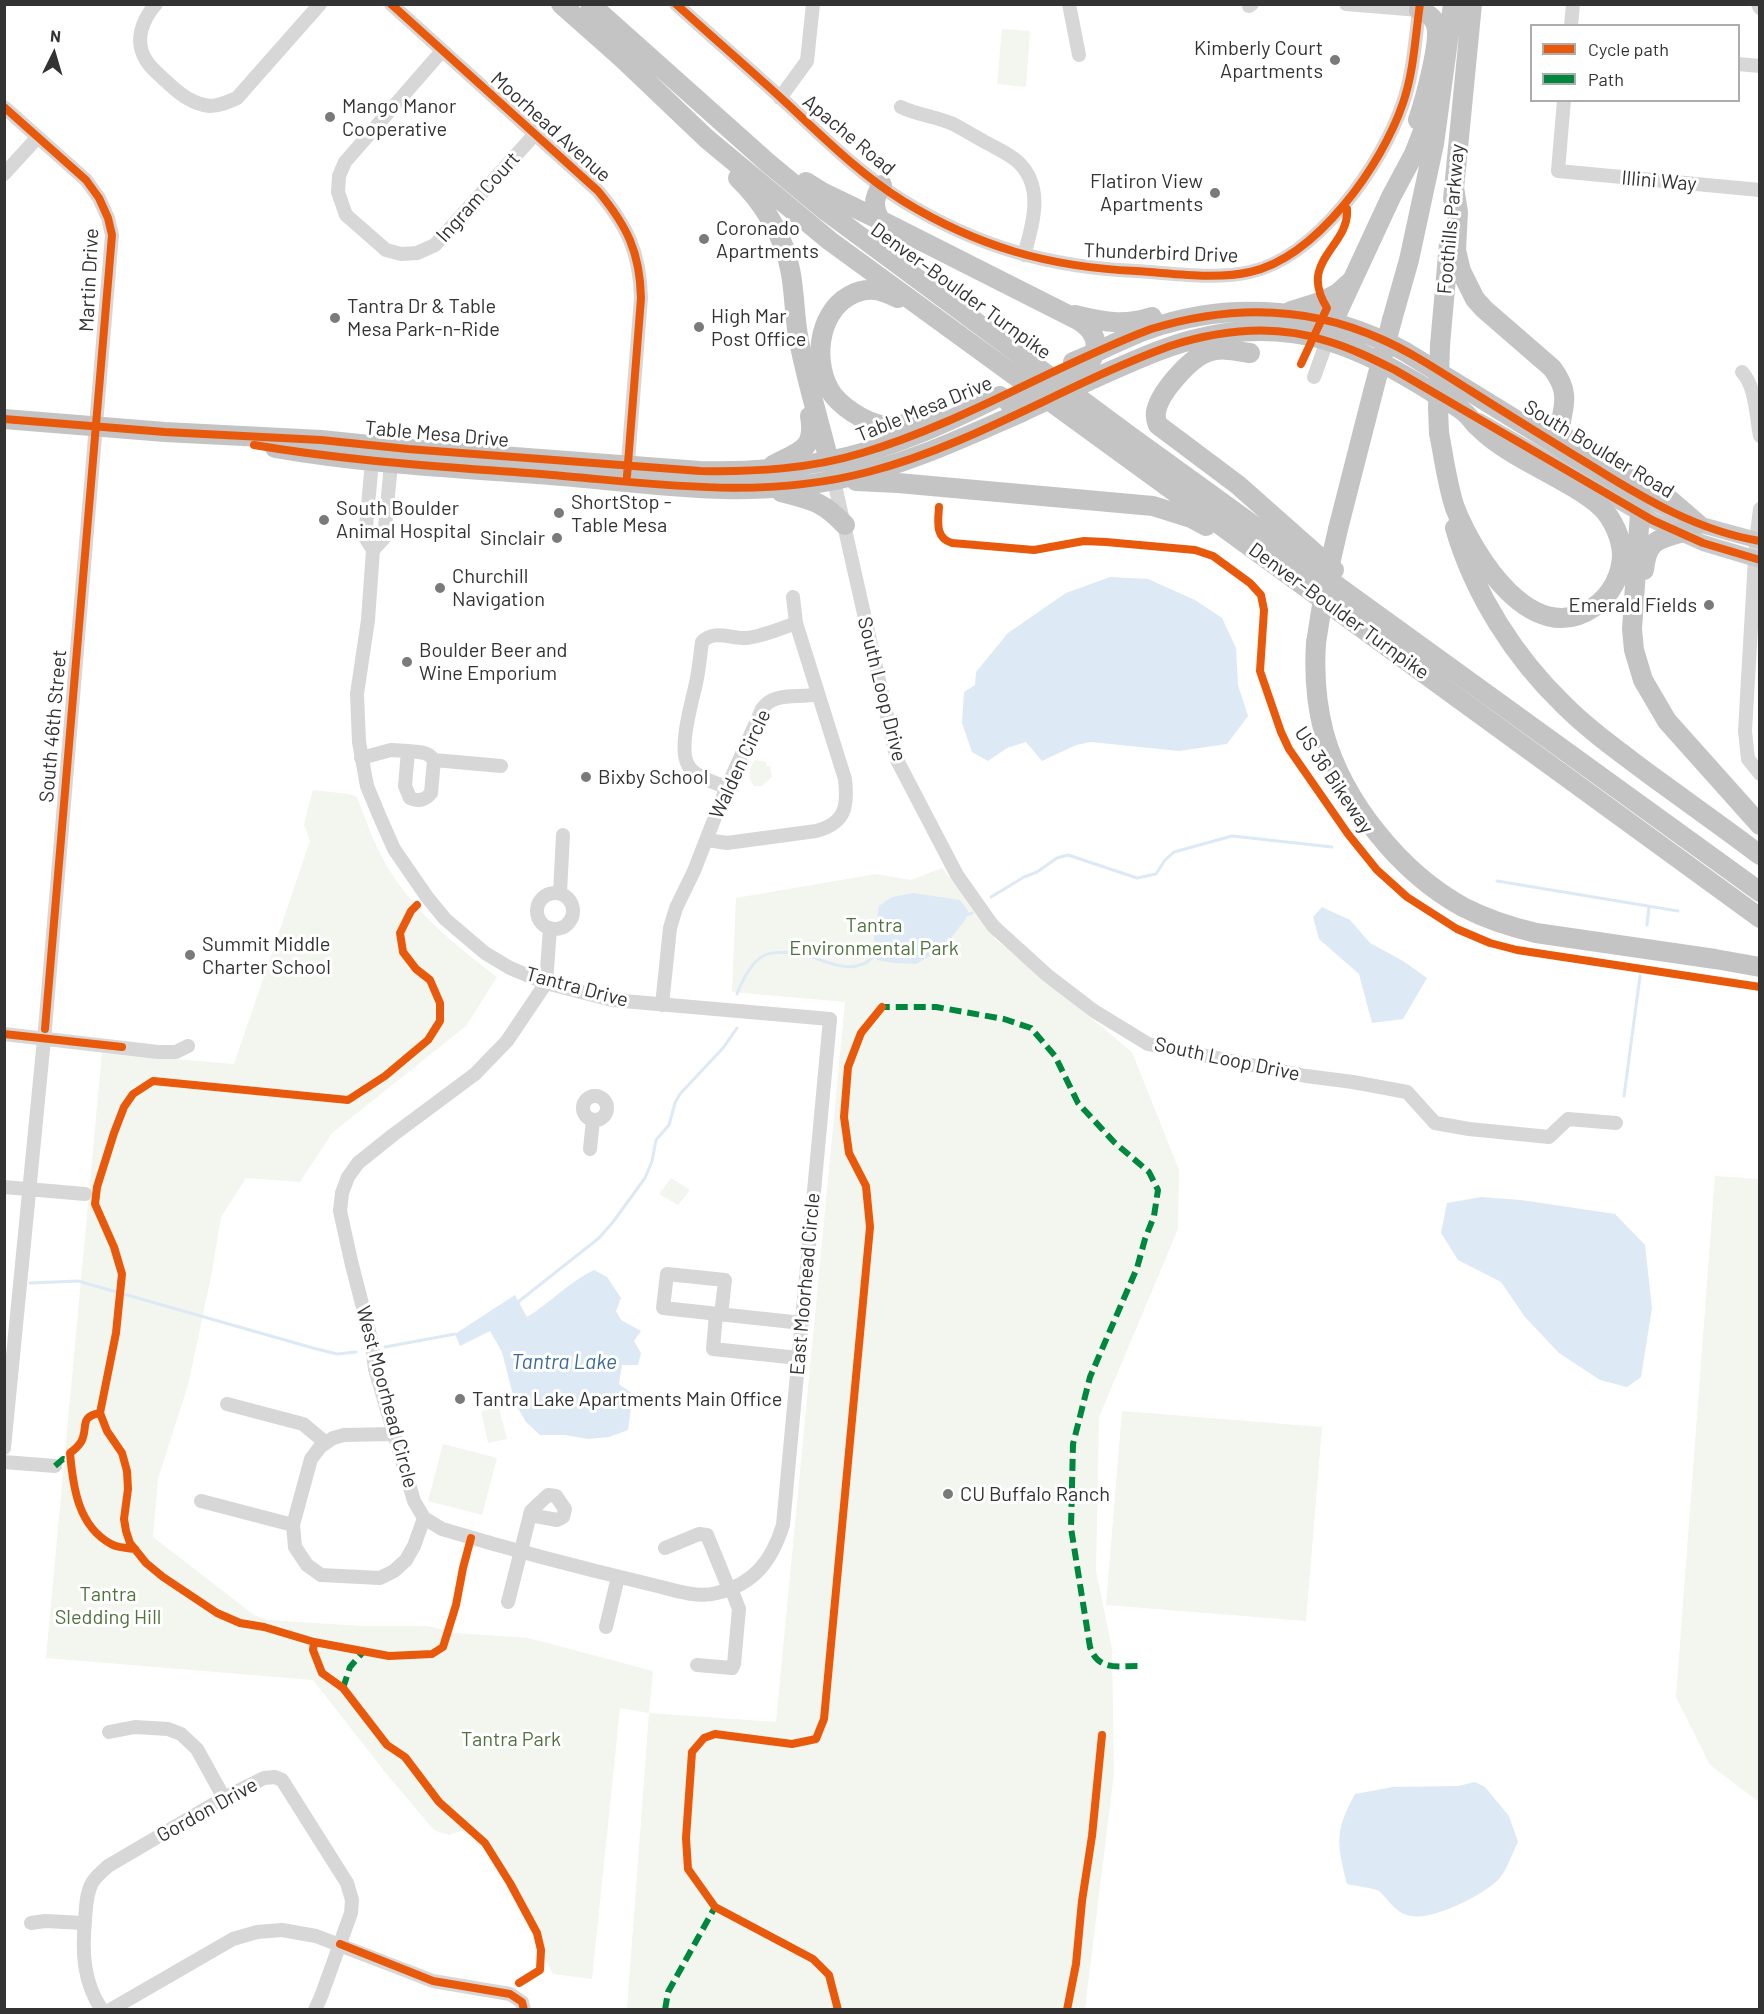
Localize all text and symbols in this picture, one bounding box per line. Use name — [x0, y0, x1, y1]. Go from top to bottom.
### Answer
north arrow — [24, 24, 84, 84]
legend — [1530, 24, 1740, 102]
text: N — [49, 26, 62, 45]
place label: Kimberly Court Apartments — [1194, 36, 1323, 83]
text: Cycle path — [1588, 38, 1669, 60]
marker: Kimberly Court Apartments — [1328, 53, 1342, 67]
street label: Moorhead Avenue — [486, 67, 616, 187]
text: Path — [1588, 68, 1624, 90]
street label: Apache Road — [798, 89, 900, 181]
place label: Mango Manor Cooperative — [342, 94, 456, 141]
marker: Mango Manor Cooperative — [323, 110, 337, 124]
street label: Foothills Parkway — [1432, 143, 1470, 295]
street label: Ingram Court — [431, 147, 525, 247]
street label: Illini Way — [1620, 166, 1698, 196]
place label: Flatiron View Apartments — [1090, 169, 1203, 216]
marker: Flatiron View Apartments — [1208, 186, 1222, 200]
place label: Coronado Apartments — [716, 216, 819, 263]
street label: Denver–Boulder Turnpike — [866, 217, 1056, 365]
street label: Martin Drive — [74, 228, 104, 332]
marker: Coronado Apartments — [697, 232, 711, 246]
street label: Thunderbird Drive — [1083, 238, 1239, 268]
place label: Tantra Dr & Table Mesa Park-n-Ride — [347, 294, 500, 341]
place label: High Mar Post Office — [711, 304, 806, 351]
marker: Tantra Dr & Table Mesa Park-n-Ride — [328, 311, 342, 325]
marker: High Mar Post Office — [692, 320, 706, 334]
street label: Table Mesa Drive — [852, 371, 996, 447]
street label: South Boulder Road — [1519, 395, 1679, 503]
street label: Table Mesa Drive — [364, 416, 510, 452]
place label: ShortStop - Table Mesa — [571, 490, 672, 537]
place label: South Boulder Animal Hospital — [336, 496, 471, 543]
marker: ShortStop - Table Mesa — [552, 506, 566, 520]
marker: South Boulder Animal Hospital — [317, 513, 331, 527]
place label: Sinclair — [480, 526, 545, 550]
marker: Sinclair — [550, 531, 564, 545]
street label: Denver–Boulder Turnpike — [1244, 537, 1434, 685]
place label: Churchill Navigation — [452, 564, 545, 611]
marker: Churchill Navigation — [433, 581, 447, 595]
place label: Emerald Fields — [1569, 593, 1697, 617]
marker: Emerald Fields — [1702, 598, 1716, 612]
street label: South Loop Drive — [852, 614, 912, 764]
place label: Boulder Beer and Wine Emporium — [419, 638, 568, 685]
street label: South 46th Street — [34, 649, 72, 803]
marker: Boulder Beer and Wine Emporium — [400, 655, 414, 669]
street label: Walden Circle — [704, 706, 776, 822]
street label: US 36 Bikeway — [1289, 722, 1379, 838]
place label: Bixby School — [598, 765, 708, 789]
marker: Bixby School — [579, 770, 593, 784]
park label: Tantra Environmental Park — [789, 913, 959, 960]
place label: Summit Middle Charter School — [202, 932, 331, 979]
marker: Summit Middle Charter School — [183, 948, 197, 962]
street label: Tantra Drive — [523, 962, 631, 1012]
street label: South Loop Drive — [1152, 1032, 1302, 1086]
street label: East Moorhead Circle — [785, 1192, 825, 1376]
street label: West Moorhead Circle — [351, 1303, 423, 1491]
water label: Tantra Lake — [511, 1349, 617, 1375]
place label: Tantra Lake Apartments Main Office — [472, 1387, 782, 1411]
marker: Tantra Lake Apartments Main Office — [453, 1392, 467, 1406]
place label: CU Buffalo Ranch — [960, 1482, 1110, 1506]
marker: CU Buffalo Ranch — [941, 1487, 955, 1501]
park label: Tantra Sledding Hill — [55, 1582, 161, 1629]
park label: Tantra Park — [461, 1727, 561, 1751]
street label: Gordon Drive — [152, 1772, 262, 1848]

